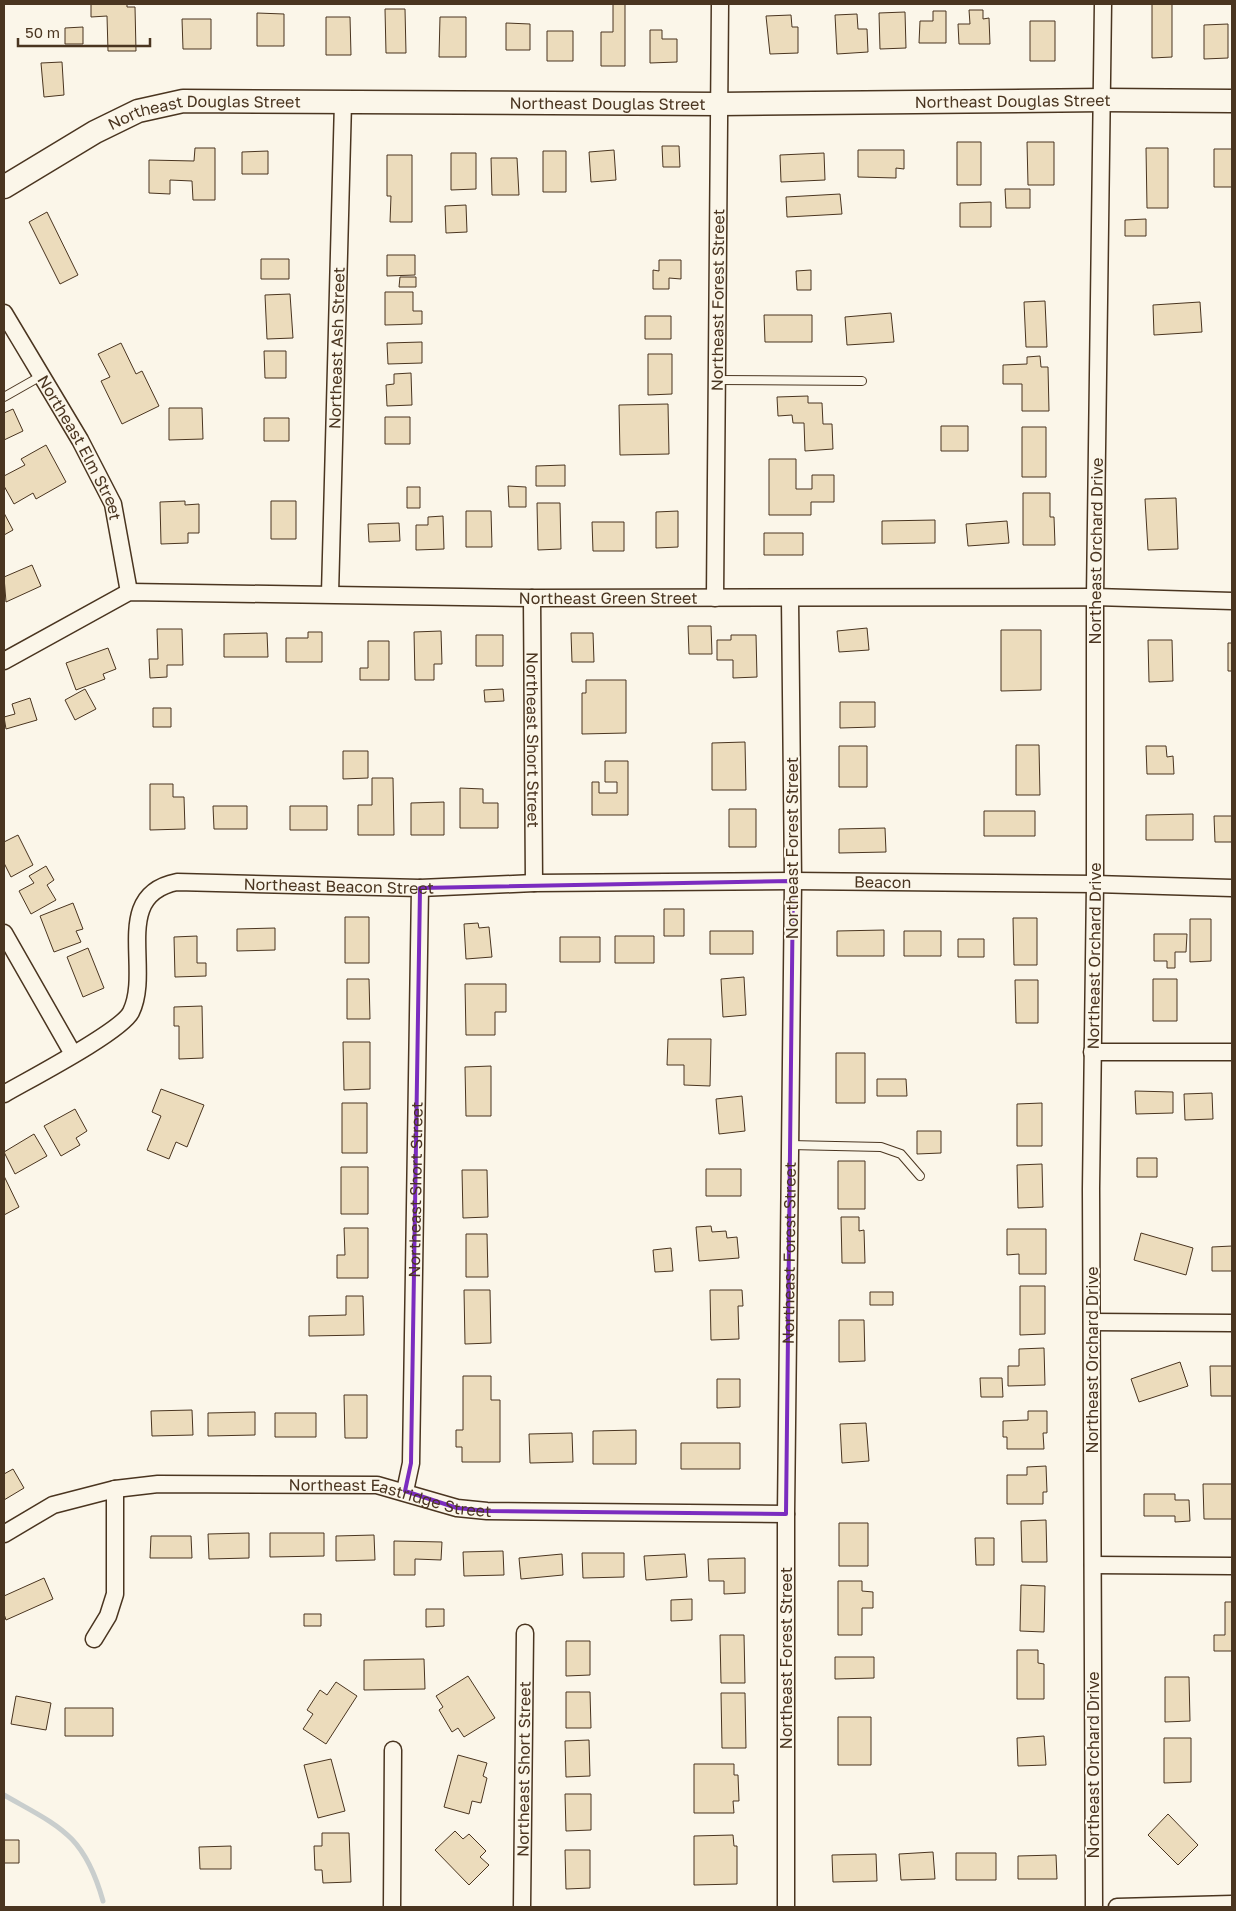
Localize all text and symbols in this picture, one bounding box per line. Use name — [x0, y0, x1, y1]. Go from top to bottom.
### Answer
scale bar — [18, 15, 150, 47]
text: 50 m — [25, 23, 60, 41]
street label: Northeast Douglas Street — [914, 90, 1111, 112]
street label: Northeast Douglas Street — [105, 91, 301, 134]
street label: Northeast Douglas Street — [510, 93, 706, 114]
street label: Northeast Forest Street — [707, 209, 728, 391]
street label: Northeast Ash Street — [324, 267, 349, 429]
street label: Northeast Elm Street — [33, 371, 126, 522]
street label: Northeast Orchard Drive — [1085, 457, 1107, 645]
street label: Northeast Green Street — [519, 588, 698, 608]
street label: Northeast Short Street — [522, 652, 544, 828]
street label: Northeast Forest Street — [782, 757, 802, 939]
street label: Northeast Orchard Drive — [1083, 863, 1105, 1050]
street label: Beacon — [854, 872, 911, 892]
street label: Northeast Beacon Street — [243, 874, 434, 898]
street label: Northeast Short Street — [404, 1102, 427, 1278]
street label: Northeast Forest Street — [778, 1162, 800, 1344]
street label: Northeast Orchard Drive — [1082, 1267, 1102, 1453]
street label: Northeast Eastridge Street — [289, 1475, 492, 1521]
street label: Northeast Forest Street — [776, 1567, 796, 1749]
street label: Northeast Orchard Drive — [1083, 1672, 1103, 1858]
street label: Northeast Short Street — [513, 1681, 534, 1857]

